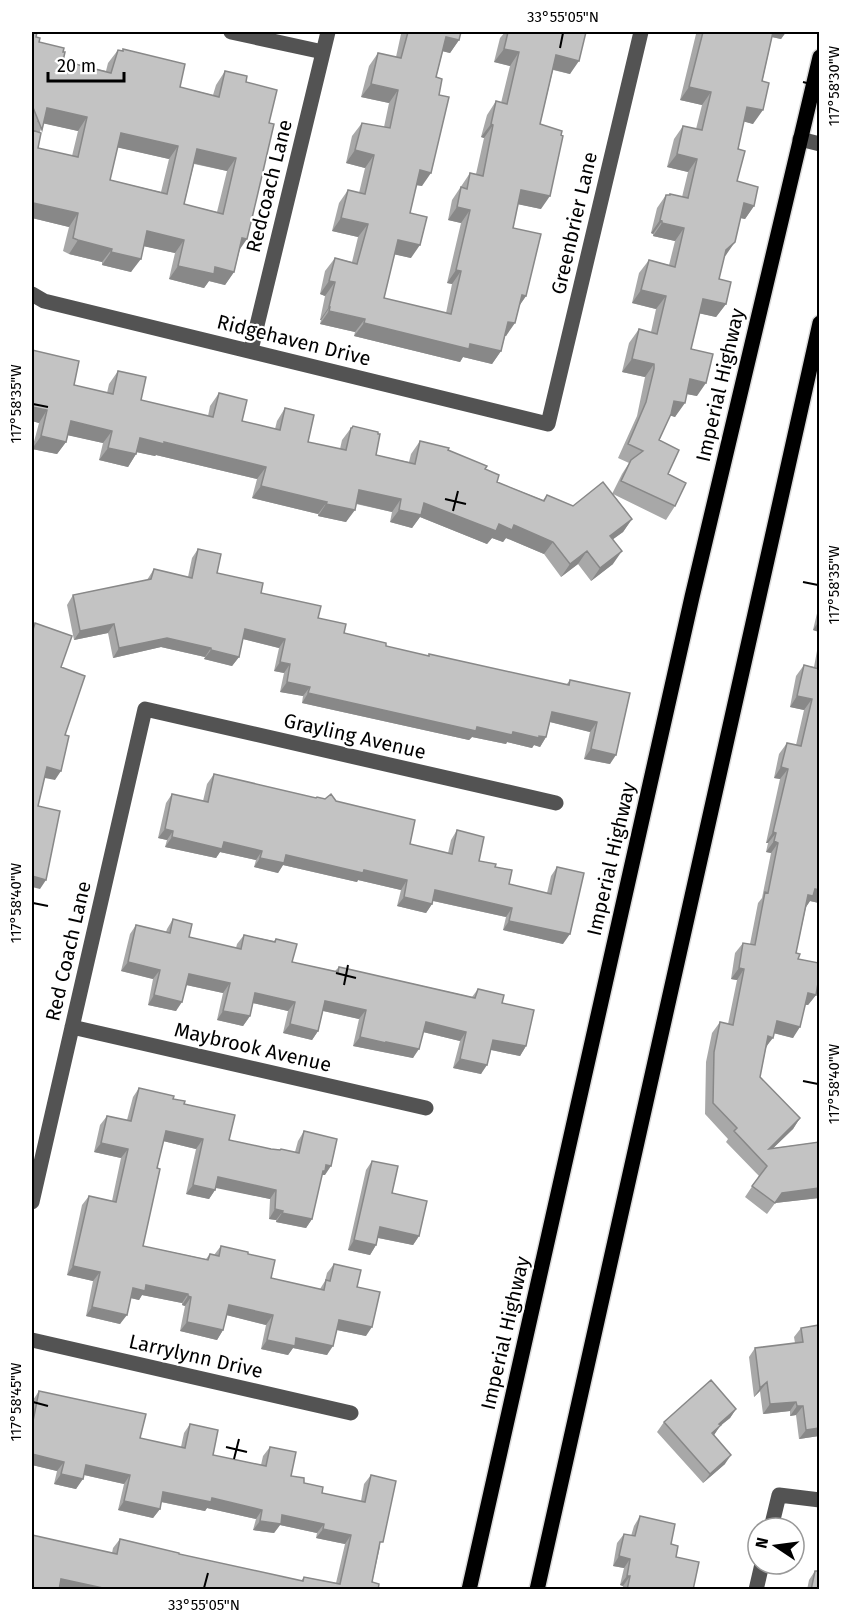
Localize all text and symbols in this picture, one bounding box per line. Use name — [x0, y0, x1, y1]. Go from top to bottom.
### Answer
text: 33°55'05"N — [527, 8, 599, 26]
scale bar — [48, 45, 124, 83]
text: 117°58'30"W — [825, 45, 843, 126]
text: 20 m — [57, 55, 96, 77]
street label: Redcoach Lane — [241, 117, 297, 255]
street label: Greenbrier Lane — [546, 149, 602, 297]
street label: Imperial Highway — [691, 306, 749, 464]
street label: Ridgehaven Drive — [215, 309, 373, 371]
text: 117°58'35"W — [7, 364, 25, 444]
text: 117°58'35"W — [825, 545, 843, 625]
street label: Grayling Avenue — [281, 708, 429, 764]
street label: Imperial Highway — [582, 780, 640, 938]
text: 117°58'40"W — [7, 862, 25, 943]
street label: Red Coach Lane — [40, 879, 96, 1023]
street label: Maybrook Avenue — [172, 1017, 334, 1077]
text: 117°58'40"W — [825, 1043, 843, 1124]
street label: Imperial Highway — [476, 1254, 534, 1412]
street label: Larrylynn Drive — [127, 1329, 265, 1383]
text: 117°58'45"W — [7, 1362, 25, 1441]
north arrow — [746, 1516, 806, 1576]
text: N — [751, 1535, 772, 1550]
text: 33°55'05"N — [168, 1596, 240, 1614]

